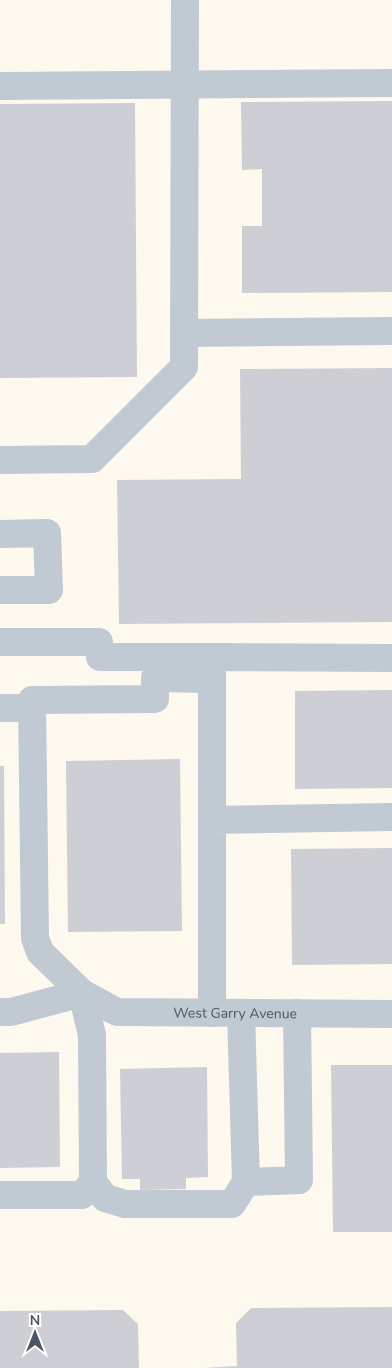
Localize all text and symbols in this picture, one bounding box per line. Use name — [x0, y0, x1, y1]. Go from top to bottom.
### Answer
street label: West Garry Avenue — [173, 1003, 297, 1023]
north arrow — [10, 1308, 60, 1358]
text: N — [30, 1311, 40, 1330]

